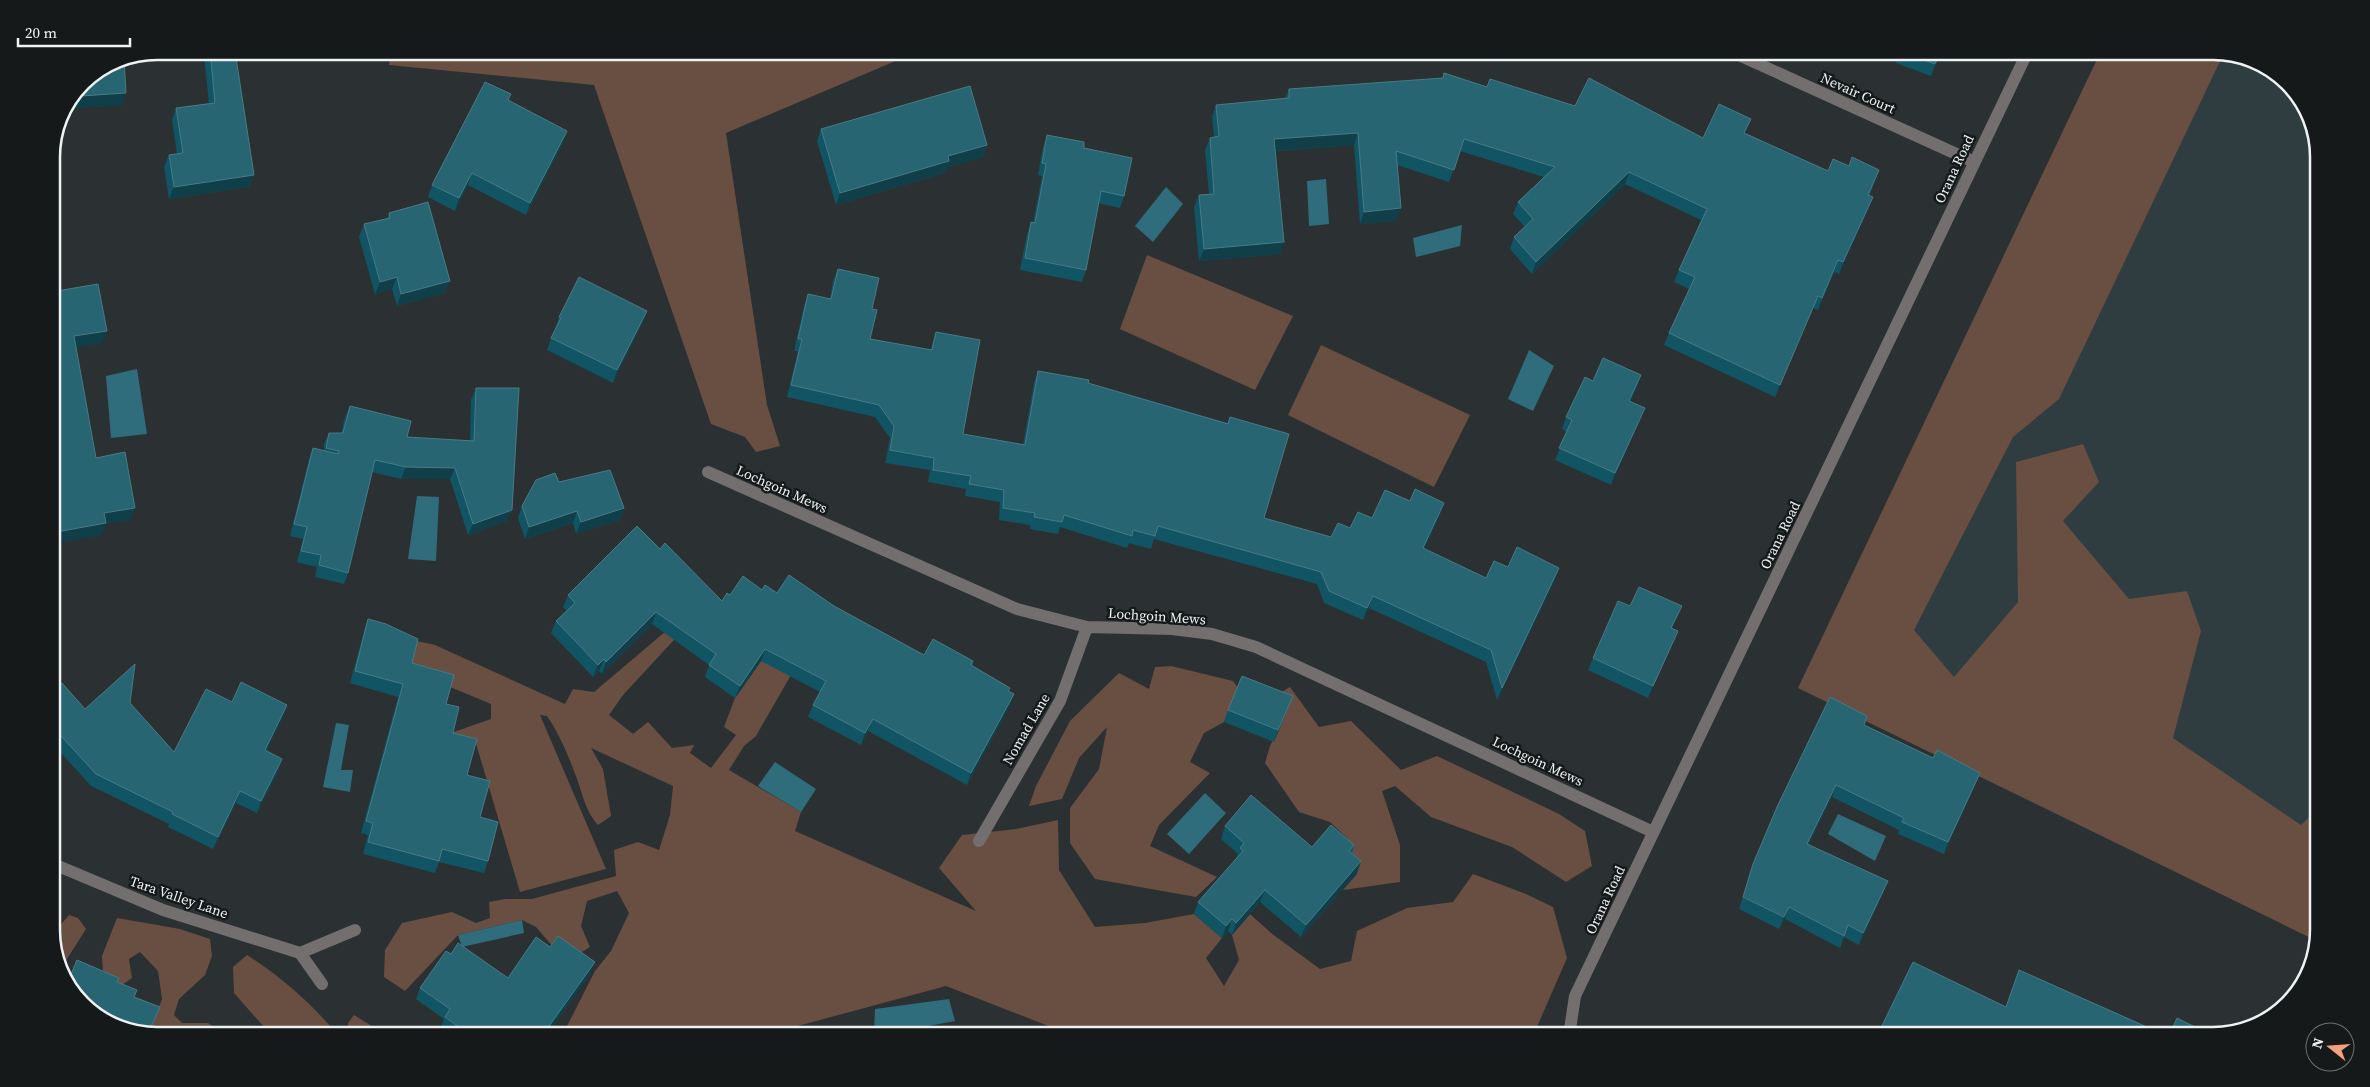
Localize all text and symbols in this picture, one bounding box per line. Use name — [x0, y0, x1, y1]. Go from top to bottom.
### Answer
scale bar — [18, 15, 130, 47]
text: 20 m — [25, 22, 57, 43]
street label: Nevair Court — [1818, 68, 1899, 119]
street label: Orana Road — [1929, 131, 1979, 206]
street label: Lochgoin Mews — [733, 460, 831, 518]
street label: Orana Road — [1755, 498, 1805, 572]
street label: Lochgoin Mews — [1108, 603, 1206, 629]
street label: Nomad Lane — [997, 689, 1055, 769]
street label: Lochgoin Mews — [1489, 731, 1587, 791]
street label: Orana Road — [1580, 862, 1630, 937]
street label: Tara Valley Lane — [127, 871, 231, 923]
north arrow — [2305, 1022, 2355, 1072]
text: N — [2307, 1035, 2329, 1051]

